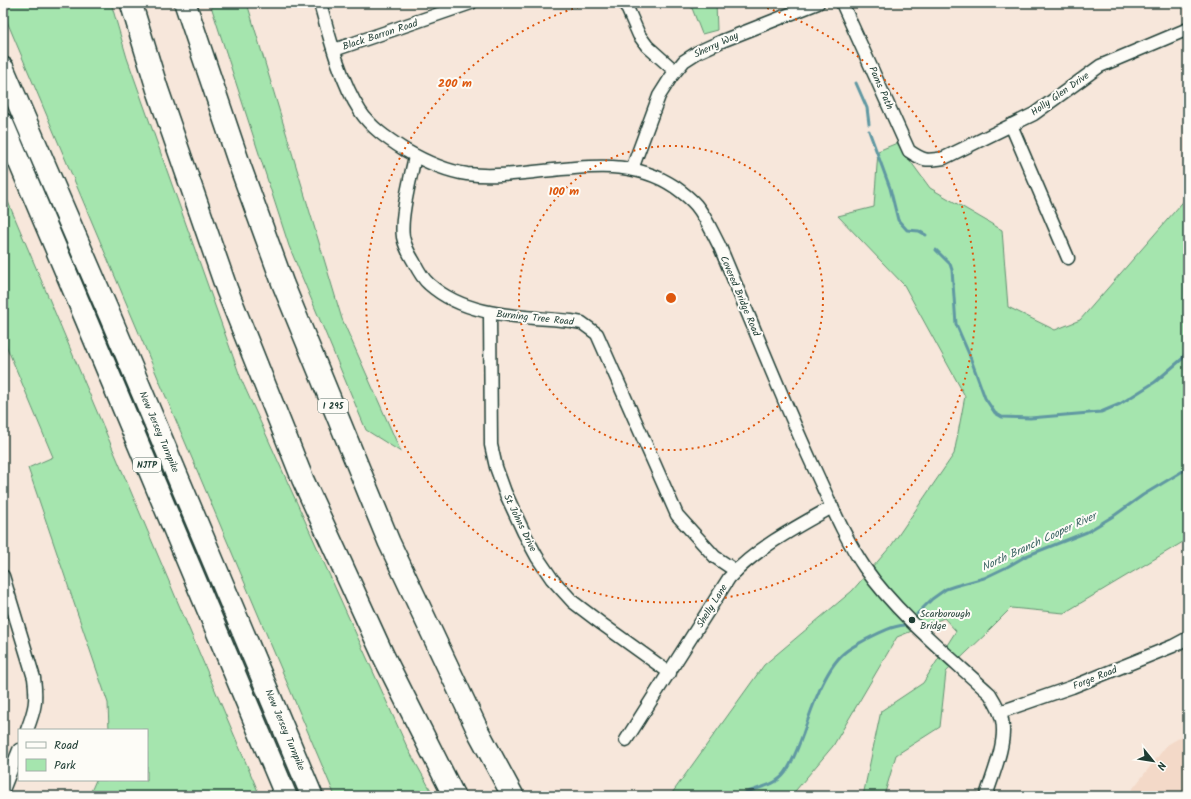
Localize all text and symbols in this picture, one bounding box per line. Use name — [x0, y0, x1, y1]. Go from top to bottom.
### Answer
street label: Black Barron Road — [340, 15, 421, 55]
street label: Sherry Way — [691, 28, 741, 62]
street label: Pams Path — [864, 64, 898, 112]
street label: Holly Glen Drive — [1028, 68, 1093, 120]
text: 200 m — [438, 74, 472, 93]
text: 100 m — [549, 182, 579, 201]
street label: Covered Bridge Road — [716, 253, 765, 340]
centre of rings — [664, 291, 678, 305]
street label: Burning Tree Road — [495, 306, 576, 330]
street label: New Jersey Turnpike — [135, 389, 184, 476]
road number: I 295 — [318, 399, 348, 413]
road number: NJTP — [133, 458, 161, 472]
street label: St Johns Drive — [499, 492, 541, 555]
water label: North Branch Cooper River — [979, 507, 1101, 576]
street label: Shelly Lane — [692, 581, 732, 631]
place label: Scarborough Bridge — [920, 606, 970, 634]
marker: Scarborough Bridge — [907, 615, 917, 625]
street label: Forge Road — [1070, 662, 1120, 694]
street label: New Jersey Turnpike — [261, 687, 310, 774]
legend — [18, 729, 148, 781]
text: Road — [54, 736, 79, 755]
north arrow — [1133, 741, 1173, 781]
text: Park — [54, 756, 76, 775]
text: N — [1151, 758, 1170, 773]

